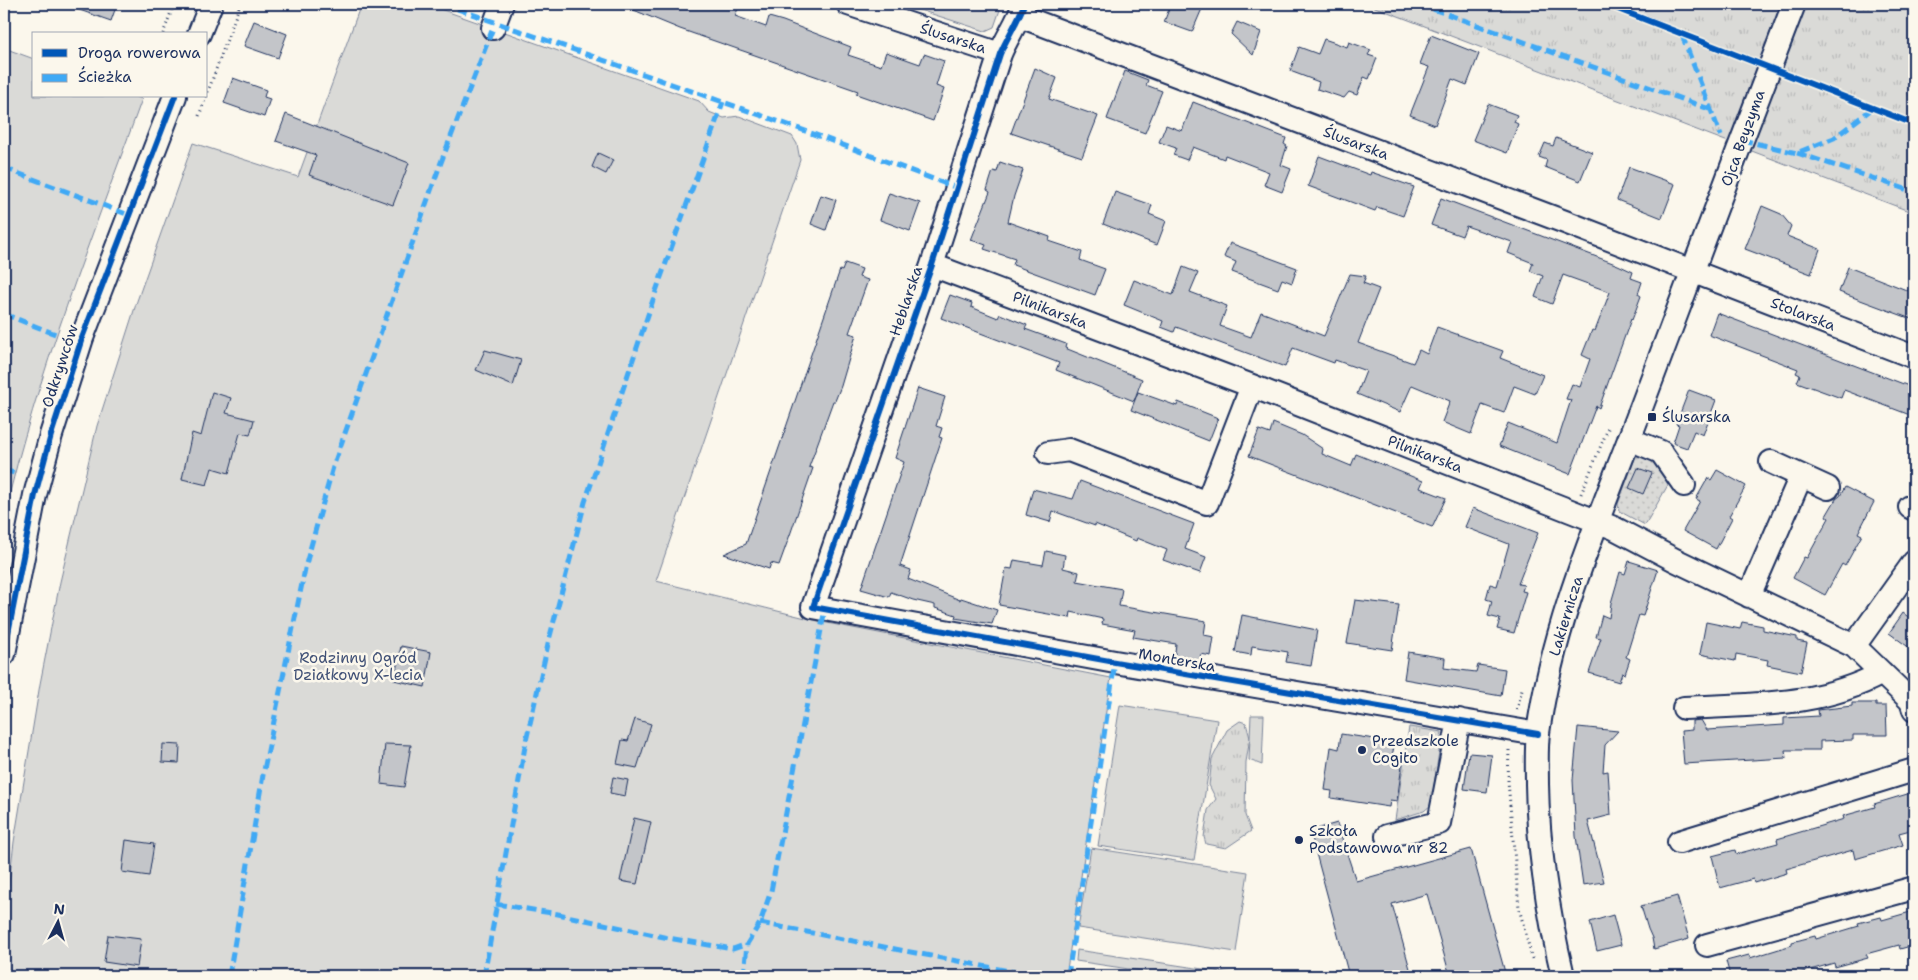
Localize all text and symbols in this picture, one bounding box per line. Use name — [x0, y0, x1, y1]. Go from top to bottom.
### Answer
street label: Ślusarska — [917, 17, 990, 58]
legend — [32, 32, 208, 98]
text: Droga rowerowa — [78, 43, 201, 63]
text: Ścieżka — [78, 66, 132, 87]
street label: Ojca Beyzyma — [1716, 86, 1770, 189]
street label: Ślusarska — [1320, 120, 1393, 165]
street label: Heblarska — [885, 263, 928, 339]
street label: Pilnikarska — [1010, 287, 1091, 334]
street label: Stolarska — [1768, 292, 1839, 336]
street label: Odkrywców — [37, 322, 83, 410]
place label: Ślusarska — [1662, 406, 1731, 427]
marker: Ślusarska — [1646, 411, 1658, 423]
street label: Pilnikarska — [1385, 431, 1466, 478]
street label: Lakiernicza — [1544, 573, 1588, 658]
street label: Monterska — [1137, 643, 1218, 677]
park label: Rodzinny Ogród Działkowy X-lecia — [294, 648, 423, 685]
place label: Przedszkole Cogito — [1372, 731, 1459, 768]
marker: Przedszkole Cogito — [1356, 744, 1368, 756]
place label: Szkoła Podstawowa nr 82 — [1309, 821, 1448, 858]
marker: Szkoła Podstawowa nr 82 — [1293, 834, 1305, 846]
north arrow — [32, 898, 82, 948]
text: N — [53, 900, 66, 919]

